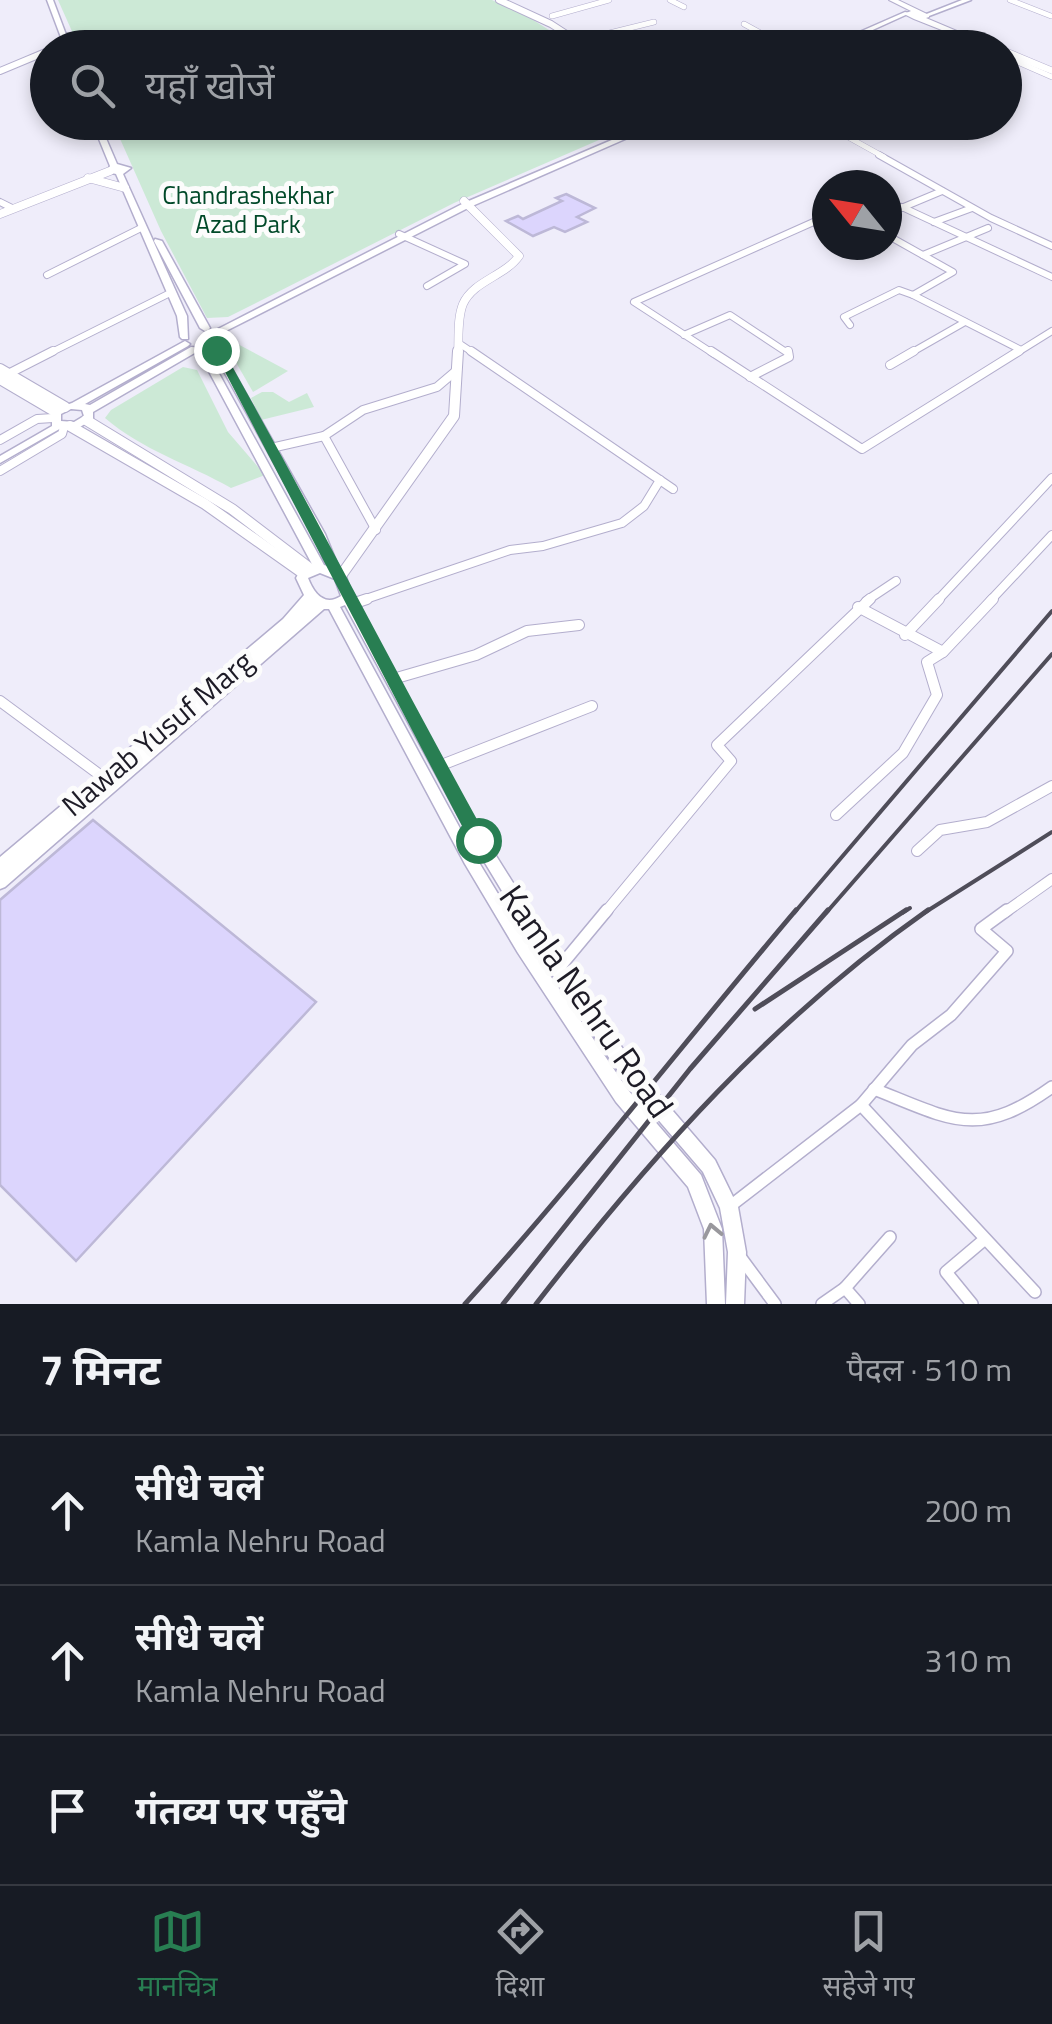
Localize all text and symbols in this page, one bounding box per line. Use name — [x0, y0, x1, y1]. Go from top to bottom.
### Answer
search box — [30, 30, 1022, 140]
text: यहाँ खोजें — [145, 56, 275, 114]
icon: search — [65, 58, 120, 113]
north arrow — [812, 170, 902, 260]
park label: Chandrashekhar Azad Park — [162, 176, 334, 243]
route end — [194, 328, 240, 374]
street label: Nawab Yusuf Marg — [51, 639, 263, 827]
route start — [456, 818, 502, 864]
street label: Kamla Nehru Road — [486, 873, 688, 1129]
one-way arrow — [702, 1223, 723, 1240]
text: 7 मिनट — [40, 1337, 161, 1401]
text: पैदल · 510 m — [847, 1345, 1012, 1393]
text: सीधे चलें — [135, 1457, 263, 1515]
icon: ahead — [40, 1483, 95, 1538]
text: 200 m — [924, 1486, 1012, 1534]
text: Kamla Nehru Road — [135, 1516, 386, 1564]
text: सीधे चलें — [135, 1607, 263, 1665]
icon: ahead — [40, 1633, 95, 1688]
text: 310 m — [924, 1636, 1012, 1684]
text: Kamla Nehru Road — [135, 1666, 386, 1714]
text: गंतव्य पर पहुँचे — [135, 1781, 347, 1839]
icon: arrive — [40, 1783, 95, 1838]
tab: मानचित्र — [137, 1904, 218, 2007]
tab: दिशा — [493, 1904, 548, 2007]
tab: सहेजे गए — [822, 1904, 914, 2007]

